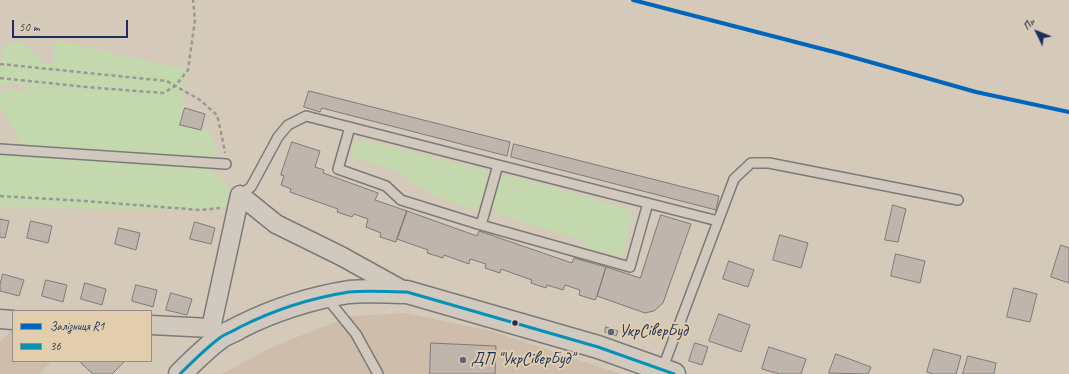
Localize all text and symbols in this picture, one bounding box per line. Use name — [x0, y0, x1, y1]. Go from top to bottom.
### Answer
scale bar — [14, 12, 130, 38]
north arrow — [1017, 12, 1057, 52]
text: Пн — [1019, 15, 1037, 33]
text: 50 m — [19, 19, 39, 35]
legend — [12, 310, 152, 362]
text: Залізниця R1 — [50, 318, 104, 334]
unlabelled marker — [510, 318, 520, 328]
place label: УкрСіверБуд — [619, 322, 688, 342]
marker: УкрСіверБуд — [606, 327, 616, 337]
text: 36 — [50, 338, 61, 354]
place label: ДП "УкрСіверБуд" — [471, 350, 574, 370]
marker: ДП "УкрСіверБуд" — [458, 355, 468, 365]

